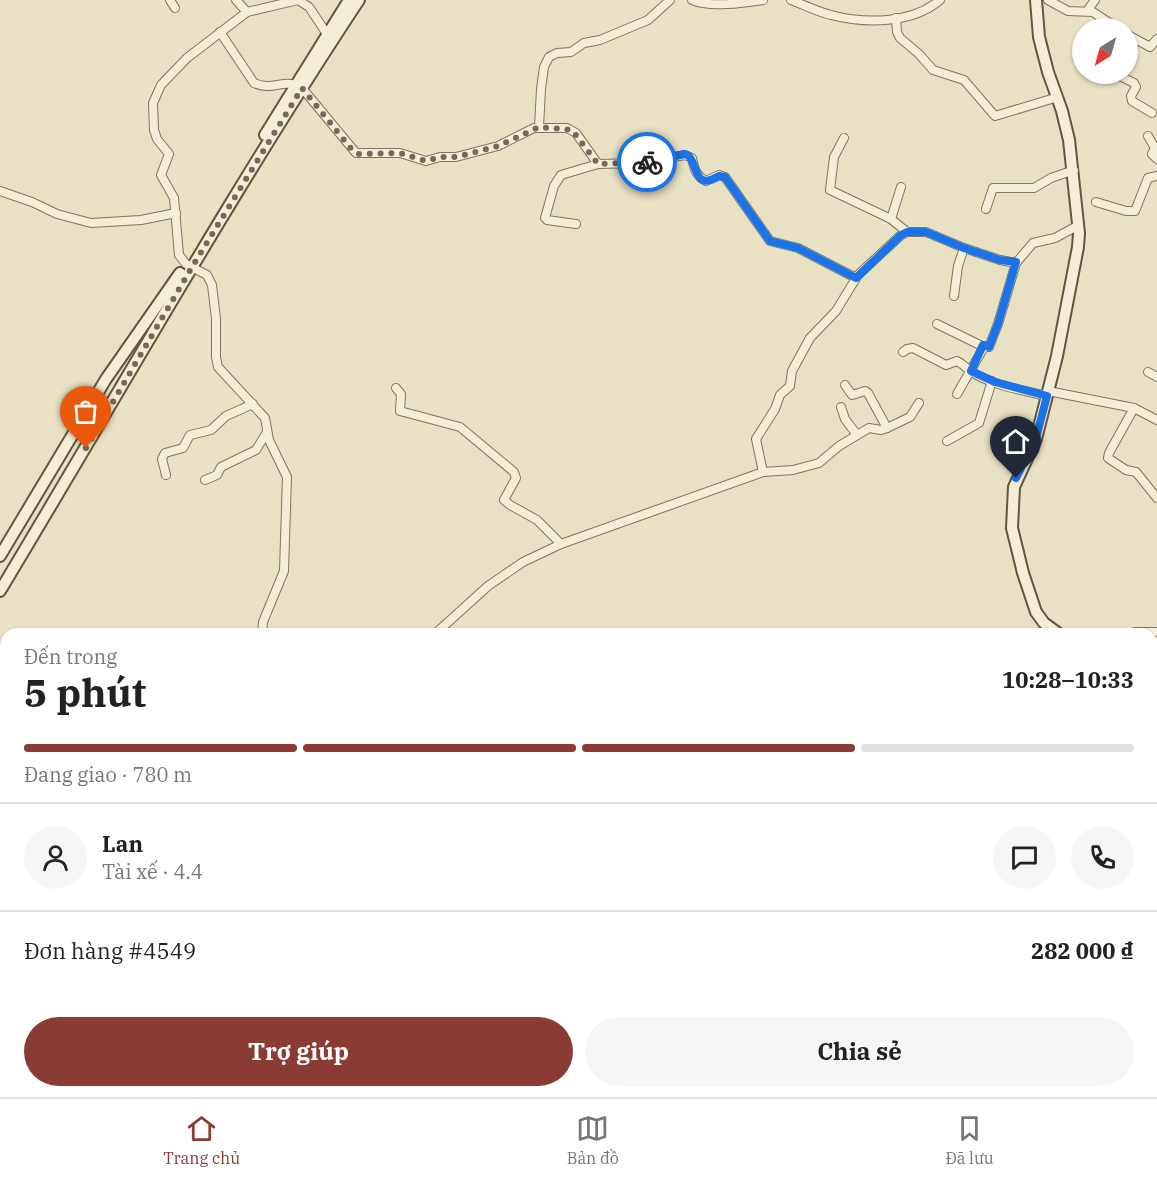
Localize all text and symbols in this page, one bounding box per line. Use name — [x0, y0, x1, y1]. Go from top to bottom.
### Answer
north arrow — [1072, 18, 1138, 84]
map controls — [1072, 18, 1138, 84]
courier — [617, 132, 677, 192]
icon: bike — [631, 146, 664, 179]
pin — [60, 386, 111, 448]
icon: bag — [69, 395, 102, 428]
pin — [990, 416, 1041, 478]
icon: home — [999, 425, 1032, 458]
text: Đến trong — [24, 643, 117, 670]
text: 10:28–10:33 — [1002, 665, 1134, 694]
text: 5 phút — [24, 667, 146, 718]
text: Đang giao · 780 m — [24, 761, 192, 788]
button: person — [24, 826, 87, 889]
button: chat — [993, 826, 1056, 889]
button: phone — [1071, 826, 1134, 889]
text: Lan — [102, 829, 143, 858]
text: Tài xế · 4.4 — [102, 858, 203, 885]
text: Đơn hàng #4549 — [24, 936, 196, 965]
text: 282 000 ₫ — [1031, 936, 1134, 965]
button: Trợ giúp — [24, 1017, 573, 1086]
button: Chia sẻ — [585, 1017, 1134, 1086]
tab: Trang chủ — [163, 1112, 240, 1168]
tab: Bản đồ — [567, 1112, 619, 1168]
tab: Đã lưu — [945, 1112, 994, 1168]

